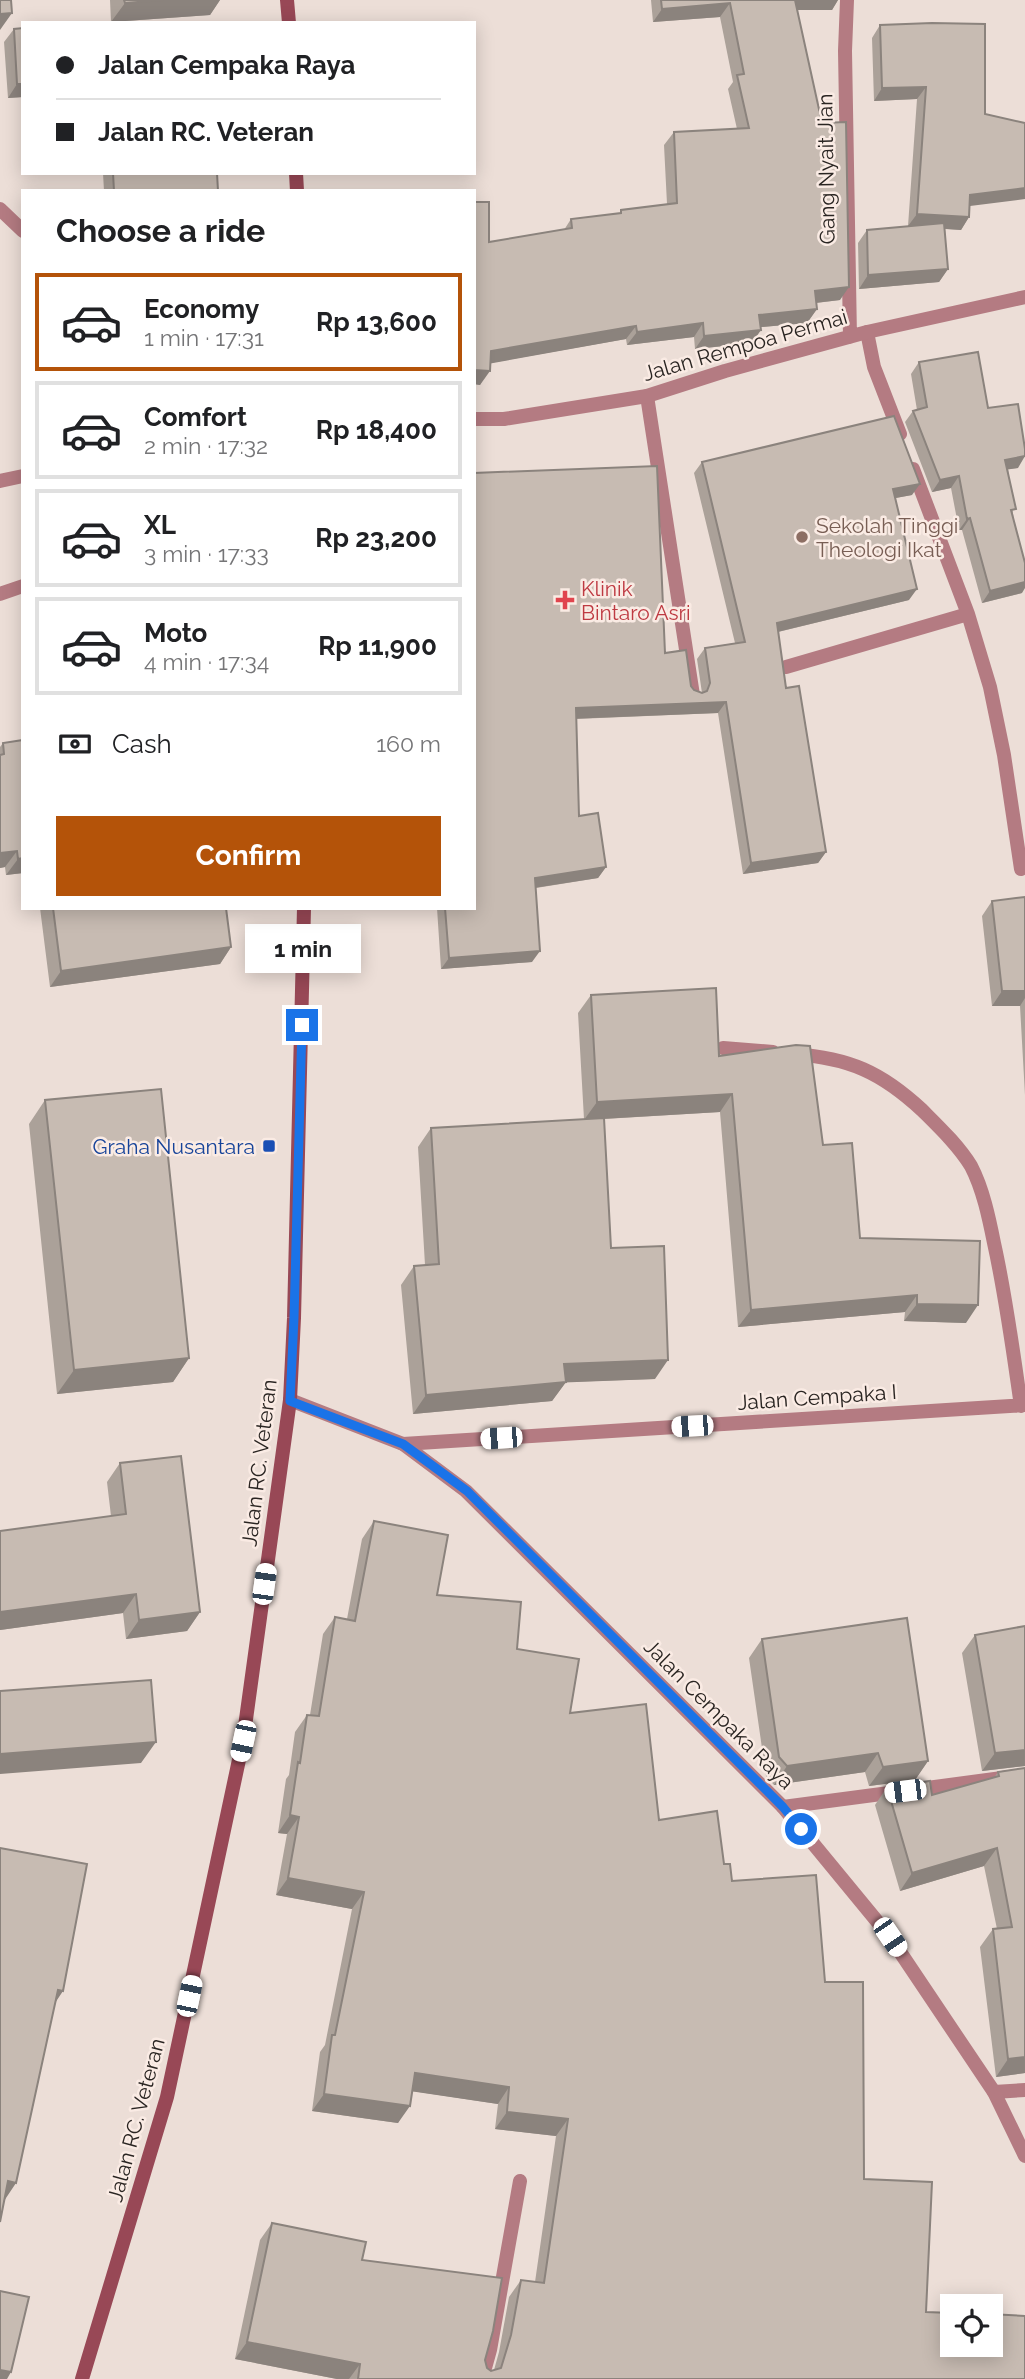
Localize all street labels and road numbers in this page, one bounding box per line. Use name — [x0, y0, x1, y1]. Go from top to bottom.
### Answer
street label: Gang Nyait Jian — [812, 94, 840, 244]
street label: Jalan Rempoa Permai — [640, 304, 850, 386]
street label: Jalan RC. Veteran — [236, 1378, 282, 1548]
street label: Jalan Cempaka I — [736, 1379, 898, 1415]
street label: Jalan Cempaka Raya — [639, 1634, 799, 1794]
street label: Jalan RC. Veteran — [102, 2036, 170, 2204]

